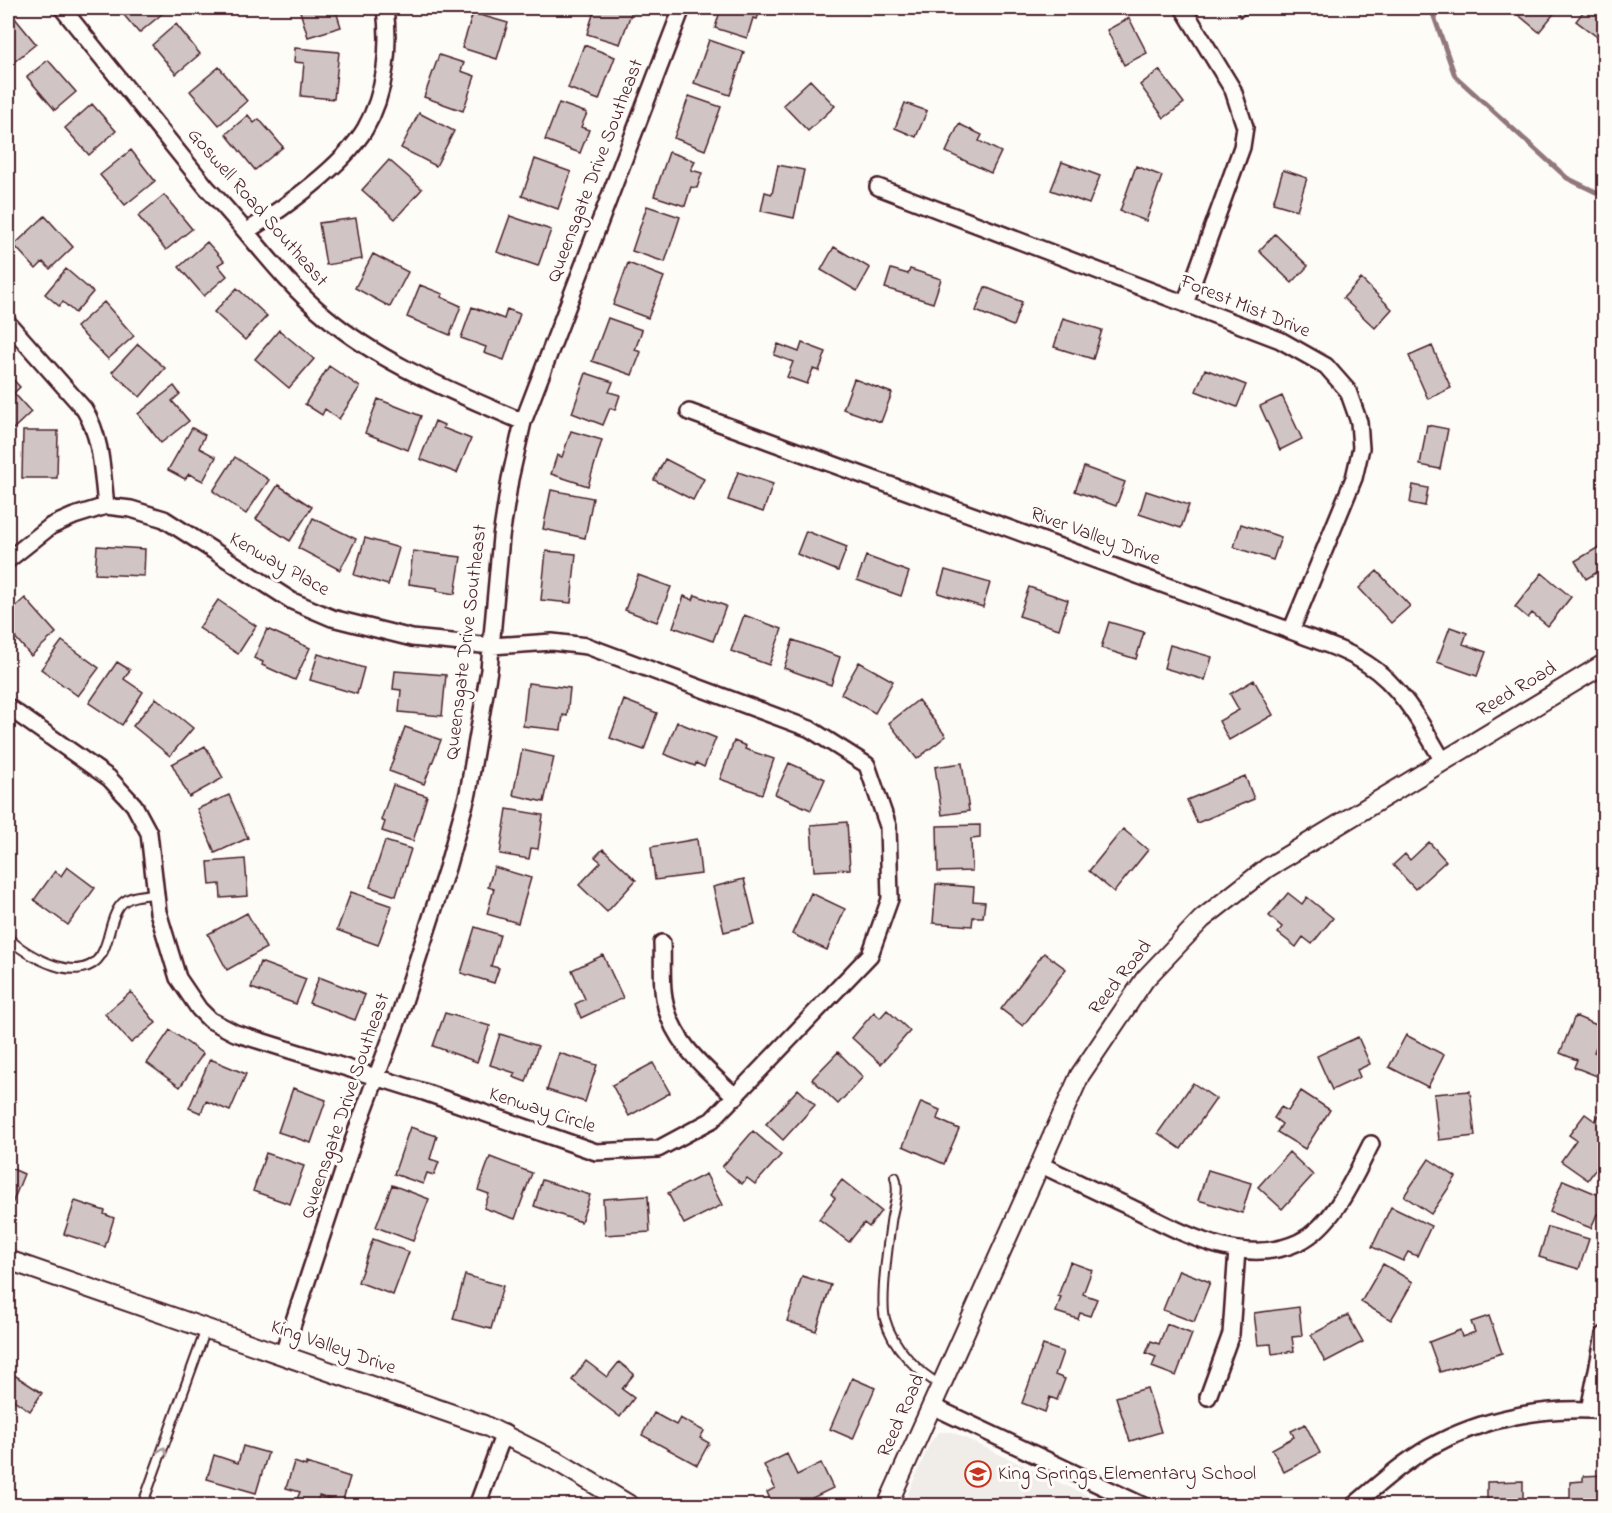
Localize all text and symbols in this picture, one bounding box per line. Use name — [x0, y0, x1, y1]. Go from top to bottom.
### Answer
street label: Queensgate Drive Southeast — [540, 55, 653, 287]
street label: Goswell Road Southeast — [179, 122, 335, 294]
street label: Forest Mist Drive — [1175, 267, 1314, 346]
street label: River Valley Drive — [1026, 500, 1164, 574]
street label: Queensgate Drive Southeast — [438, 522, 497, 761]
street label: Kenway Place — [223, 525, 335, 605]
street label: Reed Road — [1472, 655, 1562, 725]
street label: Reed Road — [1082, 934, 1160, 1022]
street label: Queensgate Drive Southeast — [294, 989, 399, 1223]
street label: Kenway Circle — [485, 1080, 599, 1142]
street label: King Valley Drive — [266, 1313, 400, 1384]
street label: Reed Road — [871, 1370, 933, 1462]
one-way arrow — [155, 1446, 168, 1457]
school or university icon: King Springs Elementary School — [963, 1459, 993, 1489]
place label: King Springs Elementary School — [998, 1460, 1256, 1490]

